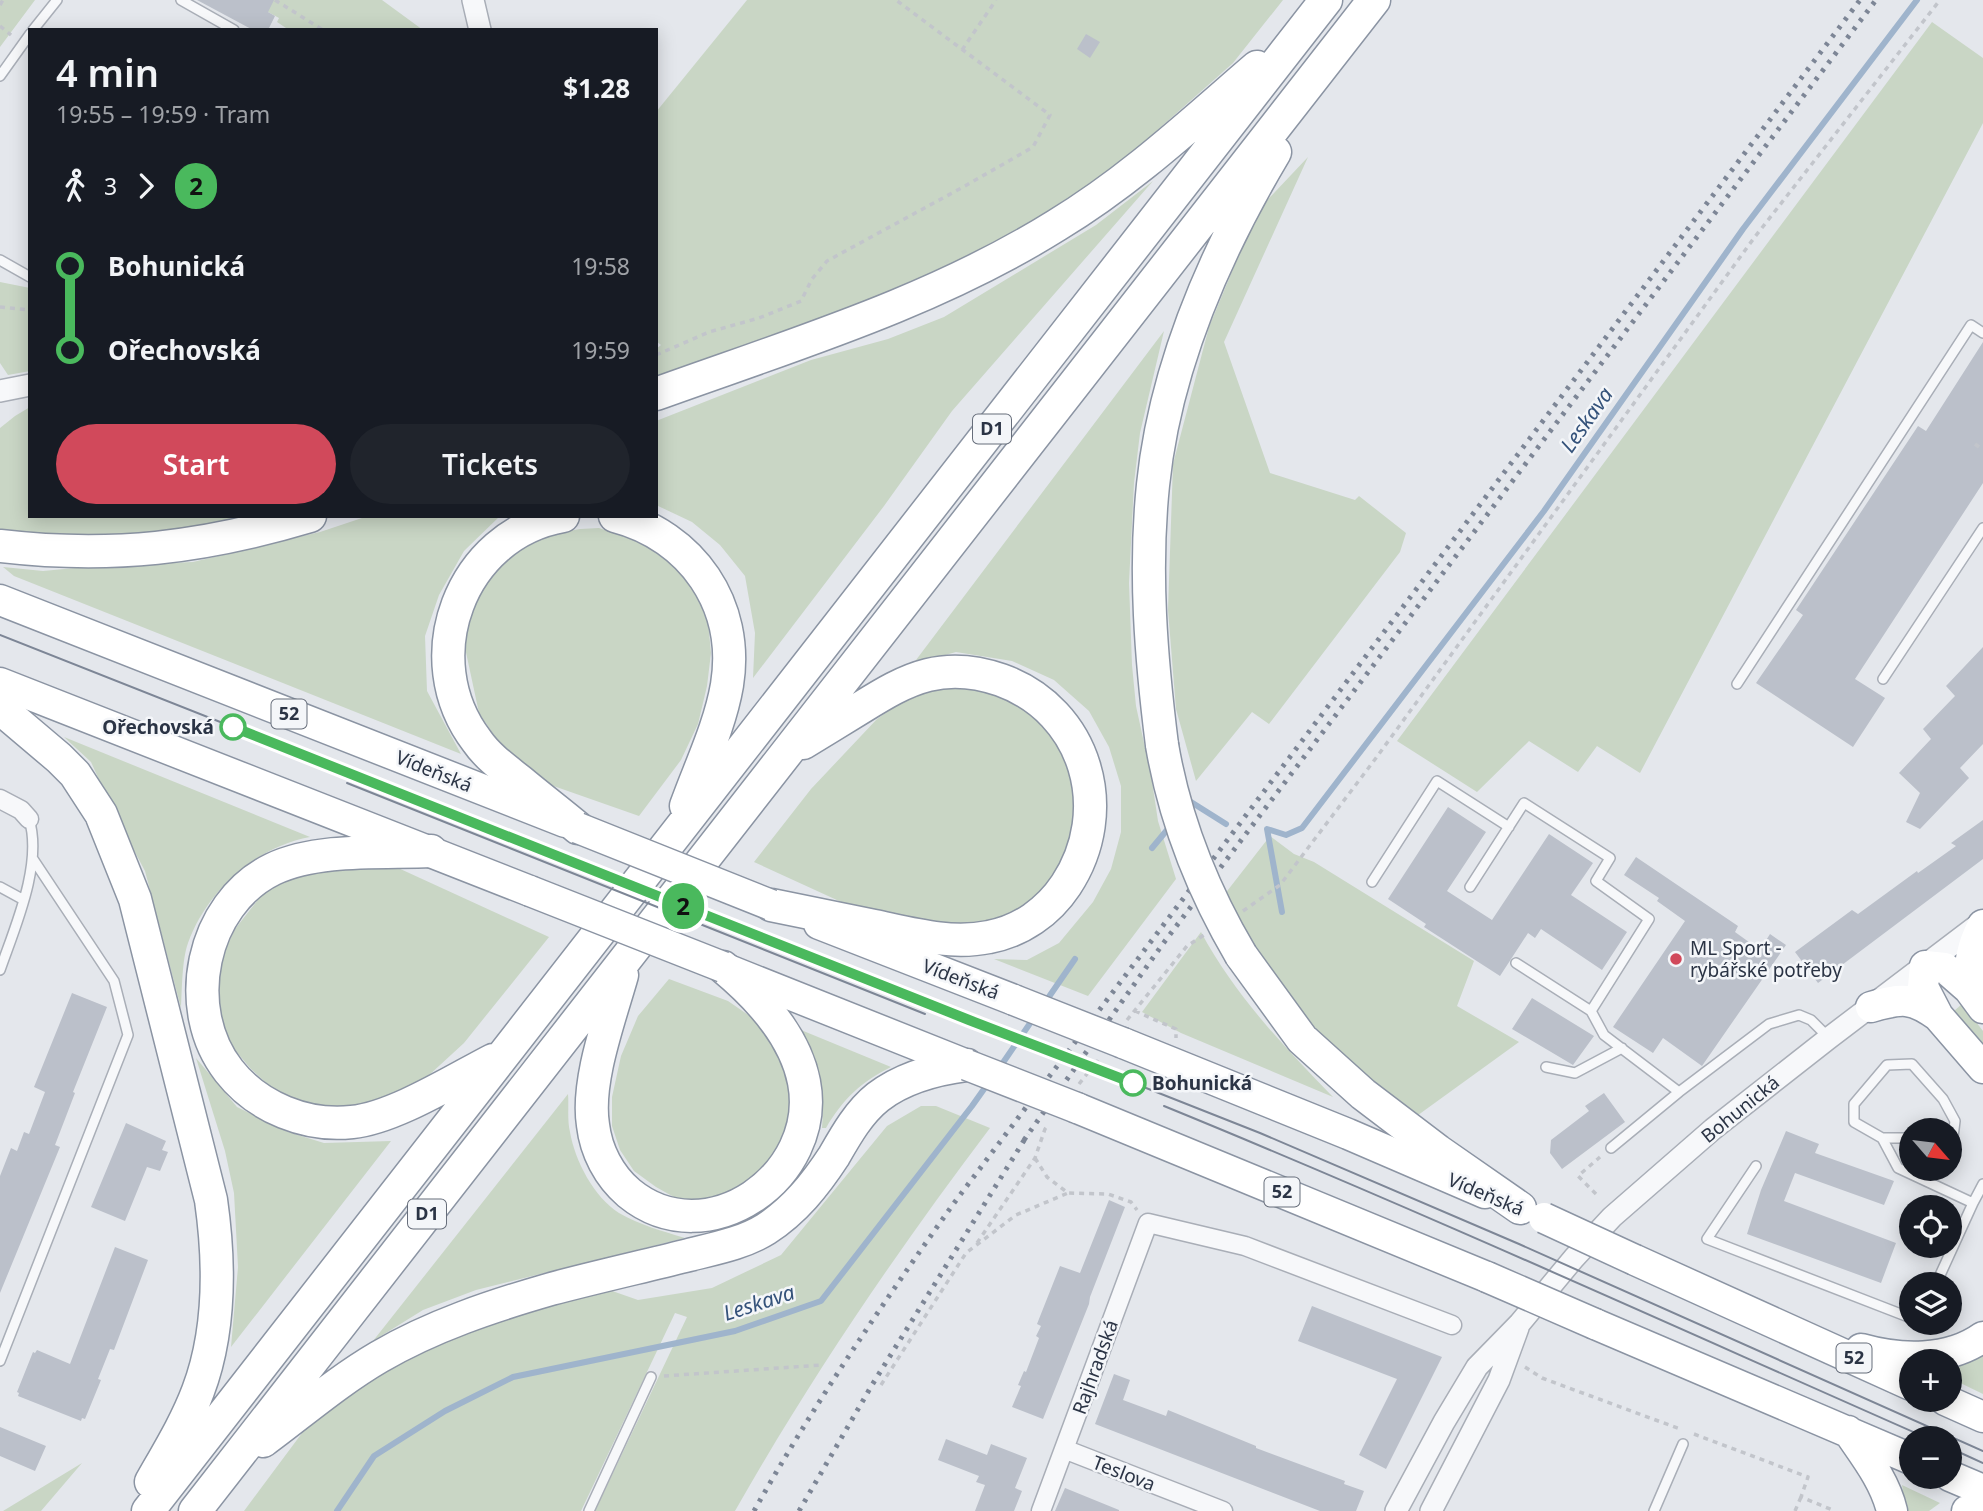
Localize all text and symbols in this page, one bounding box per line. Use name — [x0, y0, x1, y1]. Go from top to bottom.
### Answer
text: 4 min — [56, 46, 159, 98]
text: $1.28 — [563, 70, 630, 106]
text: 19:55 – 19:59 · Tram — [56, 98, 270, 130]
icon: walk — [56, 167, 94, 205]
icon: forward — [127, 167, 165, 205]
text: 2 — [189, 169, 203, 202]
text: 3 — [104, 170, 117, 202]
text: Bohunická — [108, 248, 245, 284]
text: 19:58 — [571, 250, 630, 282]
text: Ořechovská — [108, 332, 261, 368]
text: 19:59 — [571, 334, 630, 366]
water label: Leskava — [1554, 381, 1619, 458]
road number: D1 — [973, 414, 1011, 444]
button: Start — [56, 424, 336, 504]
button: Tickets — [350, 424, 630, 504]
road number: 52 — [272, 700, 306, 728]
place label: Ořechovská — [102, 714, 214, 740]
marker: Ořechovská — [220, 714, 246, 740]
street label: Vídeňská — [392, 744, 476, 798]
line badge: 2 — [660, 883, 706, 929]
text: 2 — [676, 889, 690, 922]
place label: ML Sport - rybářské potřeby — [1690, 935, 1842, 983]
marker: ML Sport - rybářské potřeby — [1668, 951, 1684, 967]
street label: Vídeňská — [919, 952, 1003, 1006]
street label: Bohunická — [1695, 1069, 1785, 1149]
marker: Bohunická — [1120, 1070, 1146, 1096]
place label: Bohunická — [1152, 1070, 1252, 1096]
north arrow — [1899, 1118, 1962, 1181]
map controls — [1899, 1118, 1962, 1489]
street label: Vídeňská — [1444, 1166, 1528, 1222]
road number: 52 — [1264, 1177, 1300, 1206]
button: locate — [1899, 1195, 1962, 1258]
road number: D1 — [408, 1199, 446, 1228]
button: layers — [1899, 1272, 1962, 1335]
water label: Leskava — [719, 1277, 798, 1327]
street label: Rajhradská — [1066, 1316, 1124, 1418]
road number: 52 — [1836, 1344, 1871, 1372]
button: + — [1899, 1349, 1962, 1412]
button: − — [1899, 1426, 1962, 1489]
street label: Teslova — [1089, 1449, 1159, 1497]

